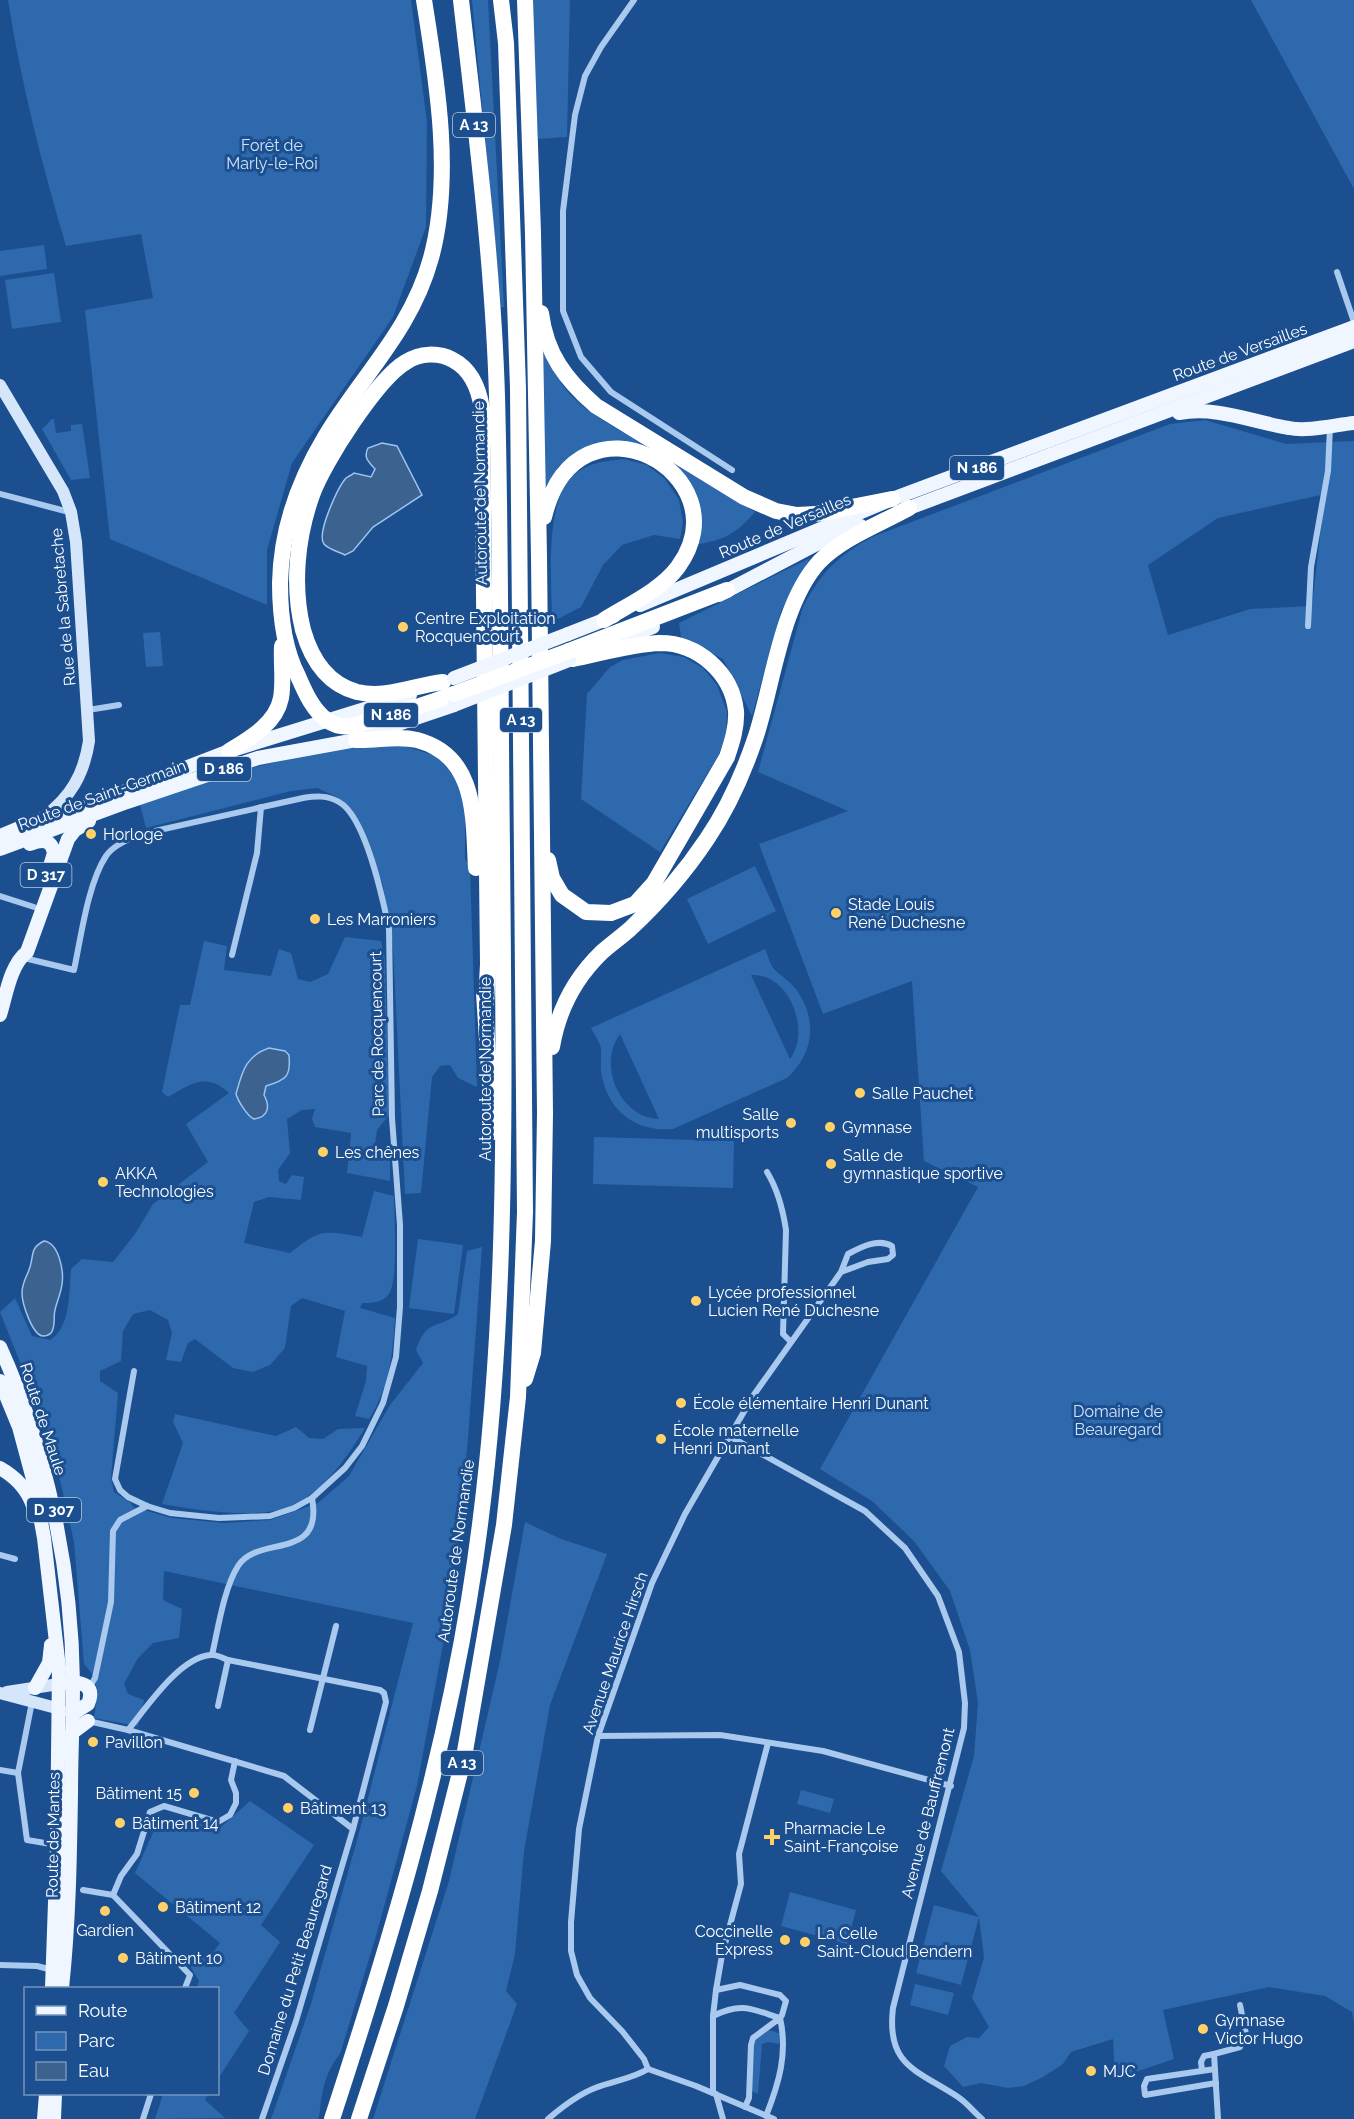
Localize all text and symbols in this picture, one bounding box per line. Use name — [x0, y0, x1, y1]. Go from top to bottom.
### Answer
road number: A 13 — [453, 113, 495, 137]
park label: Forêt de Marly-le-Roi — [226, 136, 318, 173]
street label: Route de Versailles — [1170, 319, 1310, 385]
street label: Autoroute de Normandie — [469, 401, 491, 585]
road number: N 186 — [950, 456, 1004, 480]
street label: Route de Versailles — [716, 490, 854, 562]
street label: Rue de la Sabretache — [47, 527, 79, 687]
place label: Centre Exploitation Rocquencourt — [415, 609, 556, 646]
marker: Centre Exploitation Rocquencourt — [396, 620, 410, 634]
road number: N 186 — [364, 703, 418, 727]
road number: A 13 — [500, 708, 542, 732]
street label: Route de Saint-Germain — [15, 756, 189, 834]
road number: D 186 — [197, 757, 251, 781]
place label: Horloge — [103, 825, 163, 844]
marker: Horloge — [84, 827, 98, 841]
road number: D 317 — [20, 863, 72, 887]
place label: Stade Louis René Duchesne — [848, 895, 965, 932]
marker: Stade Louis René Duchesne — [829, 906, 843, 920]
place label: Les Marroniers — [327, 910, 436, 929]
marker: Les Marroniers — [308, 912, 322, 926]
street label: Parc de Rocquencourt — [366, 950, 388, 1117]
street label: Autoroute de Normandie — [476, 977, 495, 1161]
place label: Salle Pauchet — [872, 1084, 974, 1103]
marker: Salle Pauchet — [853, 1086, 867, 1100]
place label: Salle multisports — [696, 1105, 779, 1142]
marker: Salle multisports — [784, 1116, 798, 1130]
place label: Gymnase — [842, 1118, 912, 1137]
marker: Gymnase — [823, 1120, 837, 1134]
place label: Les chênes — [335, 1143, 420, 1162]
marker: Les chênes — [316, 1145, 330, 1159]
place label: Salle de gymnastique sportive — [843, 1146, 1003, 1183]
marker: Salle de gymnastique sportive — [824, 1157, 838, 1171]
place label: AKKA Technologies — [115, 1164, 214, 1201]
marker: AKKA Technologies — [96, 1175, 110, 1189]
place label: Lycée professionnel Lucien René Duchesne — [708, 1283, 879, 1320]
marker: Lycée professionnel Lucien René Duchesne — [689, 1294, 703, 1308]
street label: Route de Maule — [16, 1360, 70, 1478]
place label: École élémentaire Henri Dunant — [693, 1393, 929, 1413]
marker: École élémentaire Henri Dunant — [674, 1396, 688, 1410]
park label: Domaine de Beauregard — [1073, 1402, 1163, 1439]
place label: École maternelle Henri Dunant — [673, 1420, 799, 1458]
marker: École maternelle Henri Dunant — [654, 1432, 668, 1446]
street label: Autoroute de Normandie — [434, 1458, 478, 1644]
road number: D 307 — [27, 1498, 81, 1522]
street label: Avenue Maurice Hirsch — [578, 1569, 652, 1737]
street label: Avenue de Bauffremont — [898, 1725, 959, 1900]
place label: Pavillon — [105, 1733, 163, 1752]
marker: Pavillon — [86, 1735, 100, 1749]
road number: A 13 — [441, 1751, 483, 1775]
street label: Route de Mantes — [42, 1772, 64, 1898]
place label: Bâtiment 15 — [95, 1784, 182, 1803]
marker: Bâtiment 15 — [187, 1786, 201, 1800]
place label: Bâtiment 13 — [300, 1799, 386, 1818]
marker: Bâtiment 13 — [281, 1801, 295, 1815]
place label: Bâtiment 14 — [132, 1814, 219, 1833]
marker: Bâtiment 14 — [113, 1816, 127, 1830]
place label: Pharmacie Le Saint-Françoise — [784, 1819, 899, 1856]
marker: Pharmacie Le Saint-Françoise — [765, 1830, 779, 1844]
street label: Domaine du Petit Beauregard — [254, 1863, 336, 2077]
place label: Bâtiment 12 — [175, 1898, 261, 1917]
marker: Bâtiment 12 — [156, 1900, 170, 1914]
marker: Gardien — [98, 1904, 112, 1918]
place label: Gardien — [76, 1921, 134, 1940]
place label: Coccinelle Express — [695, 1922, 773, 1959]
place label: La Celle Saint-Cloud Bendern — [817, 1924, 972, 1961]
marker: Coccinelle Express — [778, 1933, 792, 1947]
marker: La Celle Saint-Cloud Bendern — [798, 1935, 812, 1949]
place label: Bâtiment 10 — [135, 1949, 223, 1968]
marker: Bâtiment 10 — [116, 1951, 130, 1965]
legend — [24, 1987, 219, 2095]
text: Route — [78, 2000, 128, 2021]
place label: Gymnase Victor Hugo — [1215, 2011, 1303, 2048]
marker: Gymnase Victor Hugo — [1196, 2022, 1210, 2036]
text: Parc — [78, 2030, 115, 2051]
text: Eau — [78, 2060, 109, 2081]
place label: MJC — [1103, 2062, 1136, 2081]
marker: MJC — [1084, 2064, 1098, 2078]

